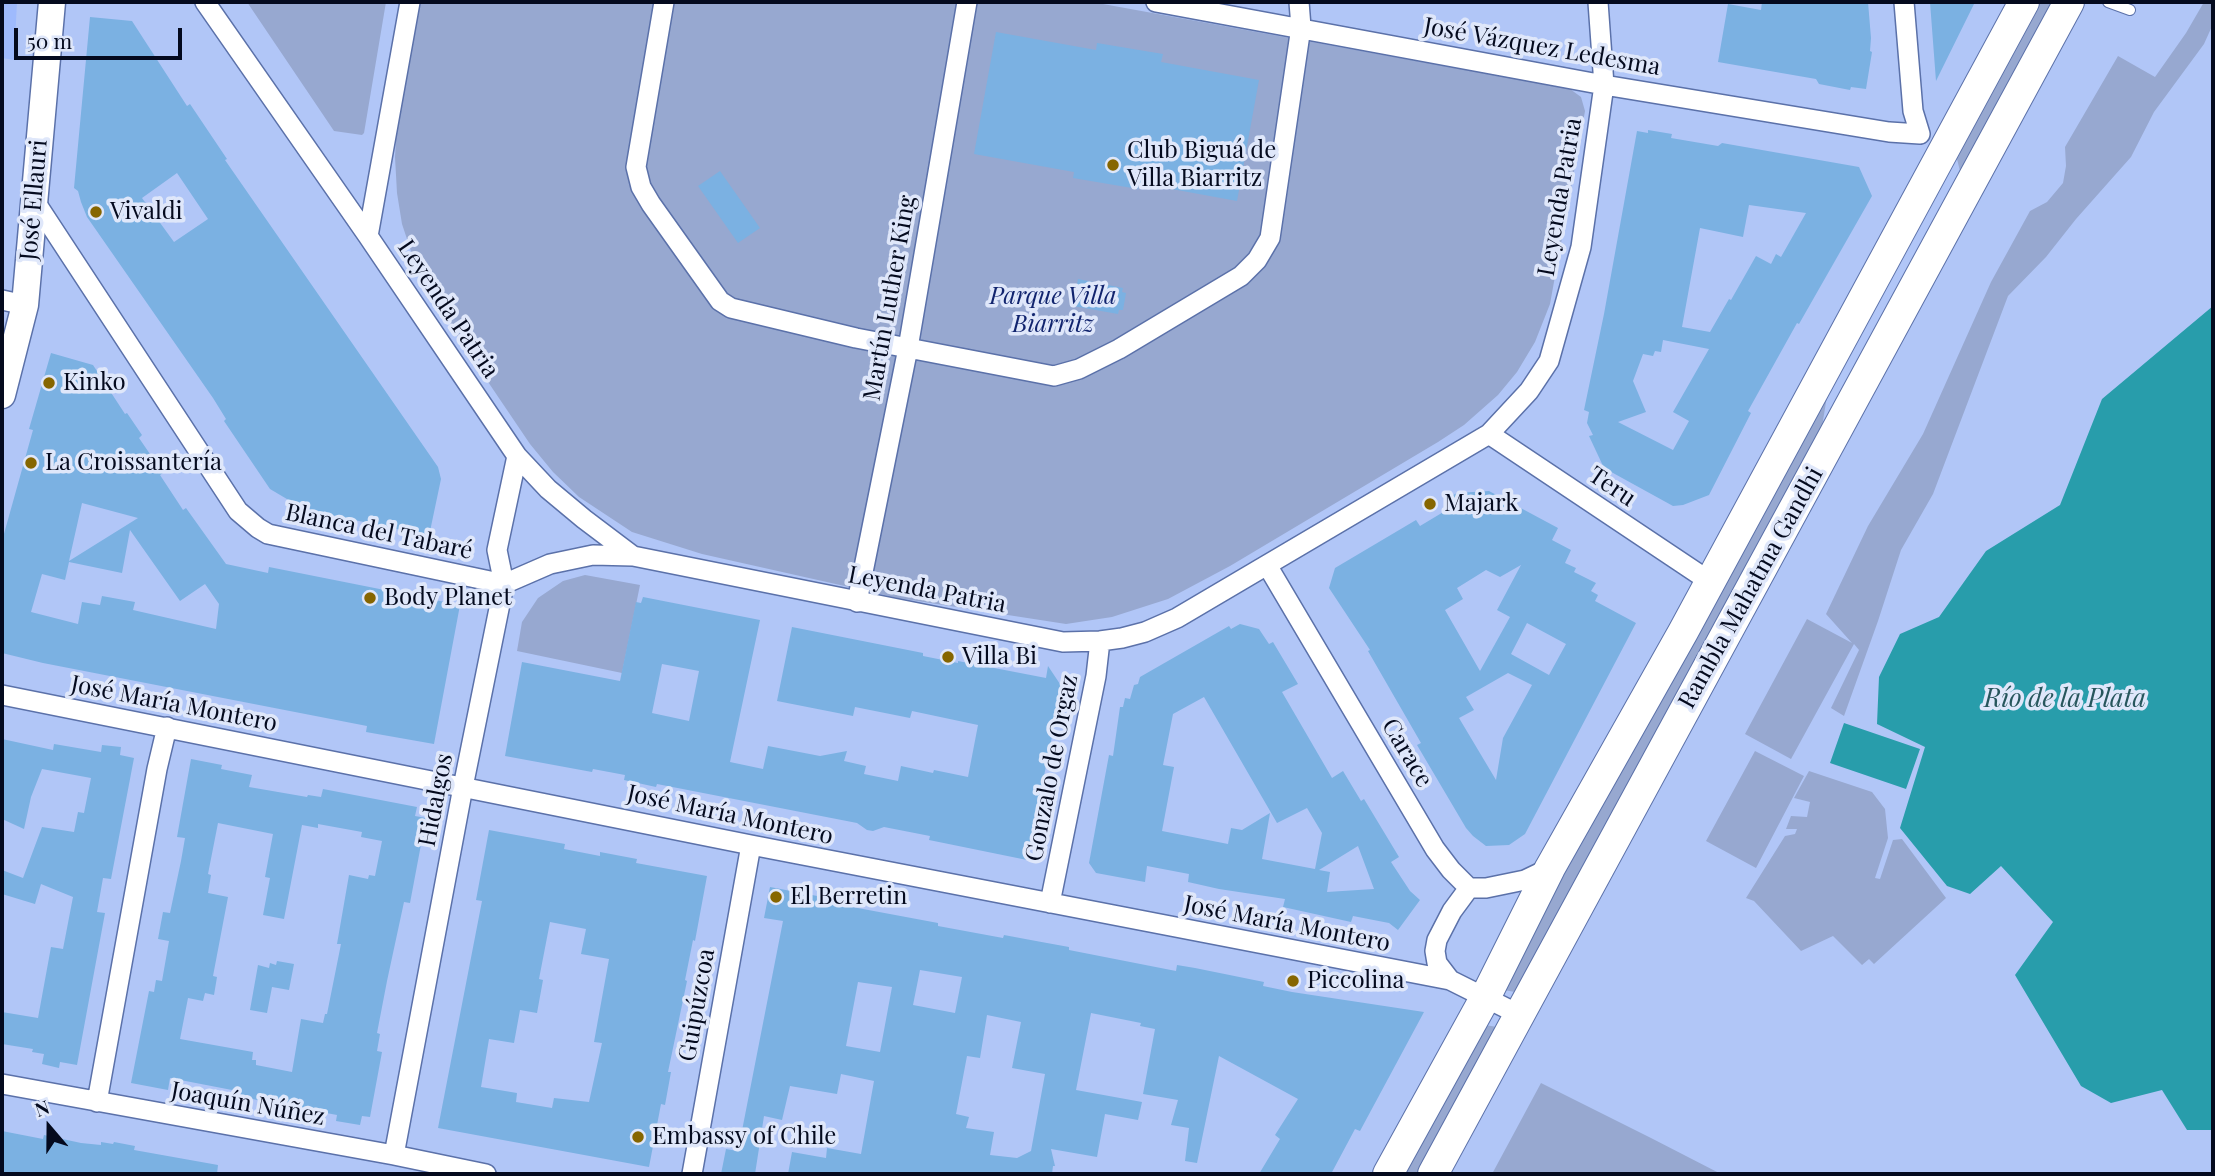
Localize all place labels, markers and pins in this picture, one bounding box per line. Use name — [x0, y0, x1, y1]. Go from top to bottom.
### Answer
place label: Club Biguá de Villa Biarritz — [1127, 137, 1276, 193]
marker: Club Biguá de Villa Biarritz — [1105, 157, 1121, 173]
place label: Vivaldi — [110, 198, 183, 226]
marker: Vivaldi — [88, 204, 104, 220]
place label: Kinko — [63, 369, 126, 397]
marker: Kinko — [41, 375, 57, 391]
place label: La Croissantería — [45, 449, 222, 477]
marker: La Croissantería — [23, 455, 39, 471]
place label: Majark — [1444, 490, 1518, 518]
marker: Majark — [1422, 496, 1438, 512]
place label: Body Planet — [384, 584, 512, 612]
marker: Body Planet — [362, 590, 378, 606]
place label: Villa Bi — [962, 643, 1037, 671]
marker: Villa Bi — [940, 649, 956, 665]
place label: El Berretin — [790, 883, 907, 911]
marker: El Berretin — [768, 889, 784, 905]
place label: Piccolina — [1307, 967, 1404, 995]
marker: Piccolina — [1285, 973, 1301, 989]
place label: Embassy of Chile — [652, 1123, 836, 1151]
marker: Embassy of Chile — [630, 1129, 646, 1145]

